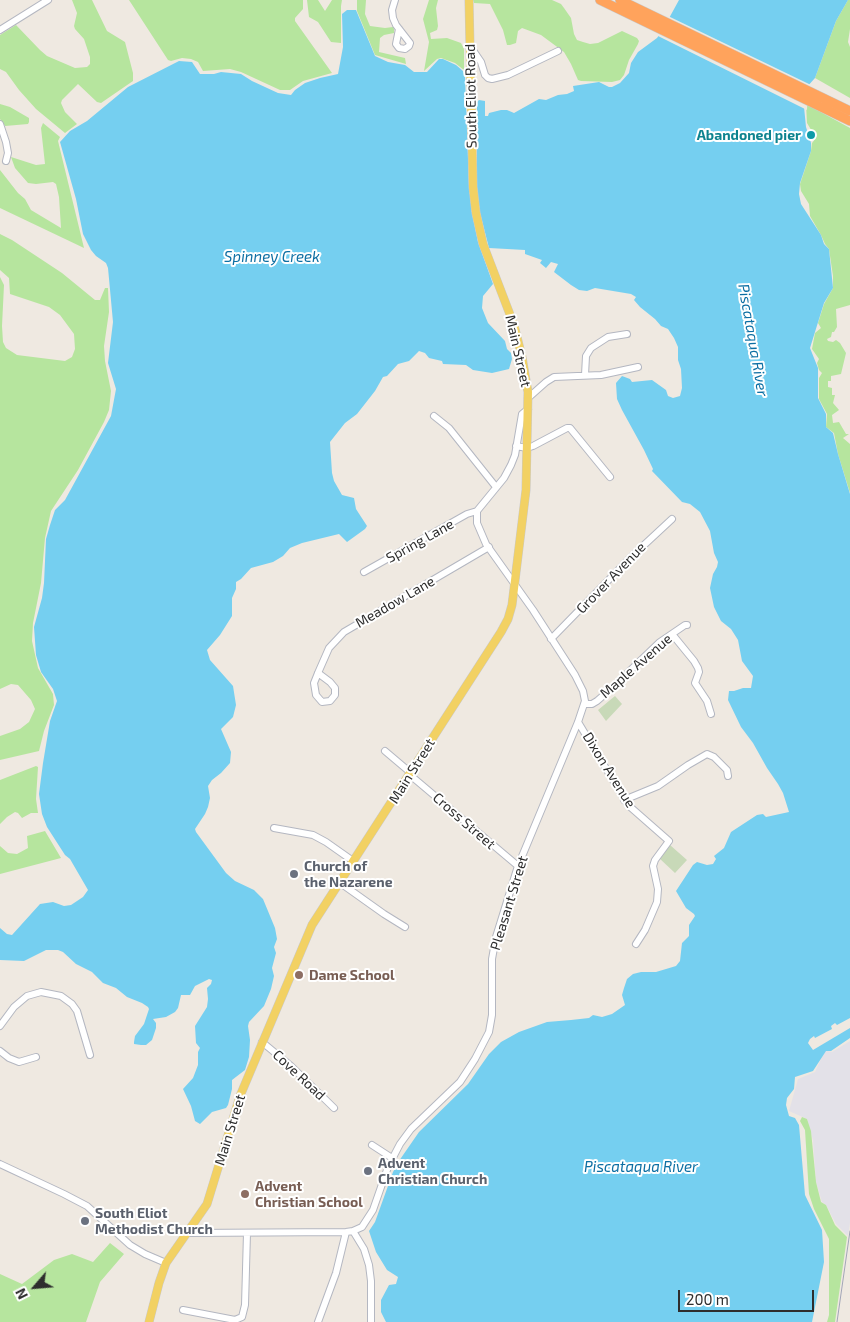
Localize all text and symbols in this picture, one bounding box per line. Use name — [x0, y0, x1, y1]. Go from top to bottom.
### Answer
street label: South Eliot Road — [462, 44, 480, 148]
place label: Abandoned pier — [697, 127, 801, 143]
marker: Abandoned pier — [805, 129, 817, 141]
water label: Spinney Creek — [224, 248, 320, 266]
water label: Piscataqua River — [734, 282, 772, 398]
street label: Main Street — [502, 313, 534, 389]
street label: Spring Lane — [383, 516, 457, 566]
street label: Grover Avenue — [573, 539, 649, 617]
street label: Meadow Lane — [352, 573, 438, 631]
street label: Maple Avenue — [597, 630, 675, 702]
street label: Dixon Avenue — [579, 729, 639, 811]
street label: Main Street — [385, 735, 439, 807]
street label: Cross Street — [429, 789, 499, 853]
street label: Pleasant Street — [487, 854, 531, 952]
place label: Church of the Nazarene — [304, 858, 393, 890]
marker: Church of the Nazarene — [288, 868, 300, 880]
place label: Dame School — [309, 967, 395, 983]
marker: Dame School — [293, 969, 305, 981]
street label: Cove Road — [269, 1046, 329, 1104]
street label: Main Street — [211, 1092, 249, 1168]
place label: Advent Christian Church — [378, 1155, 487, 1188]
water label: Piscataqua River — [584, 1158, 698, 1176]
marker: Advent Christian Church — [362, 1165, 374, 1177]
place label: Advent Christian School — [255, 1178, 363, 1210]
marker: Advent Christian School — [239, 1188, 251, 1200]
place label: South Eliot Methodist Church — [95, 1205, 213, 1238]
marker: South Eliot Methodist Church — [79, 1215, 91, 1227]
north arrow — [10, 1262, 60, 1312]
scale bar — [680, 1280, 816, 1312]
text: N — [11, 1286, 31, 1302]
text: 200 m — [686, 1290, 729, 1308]

